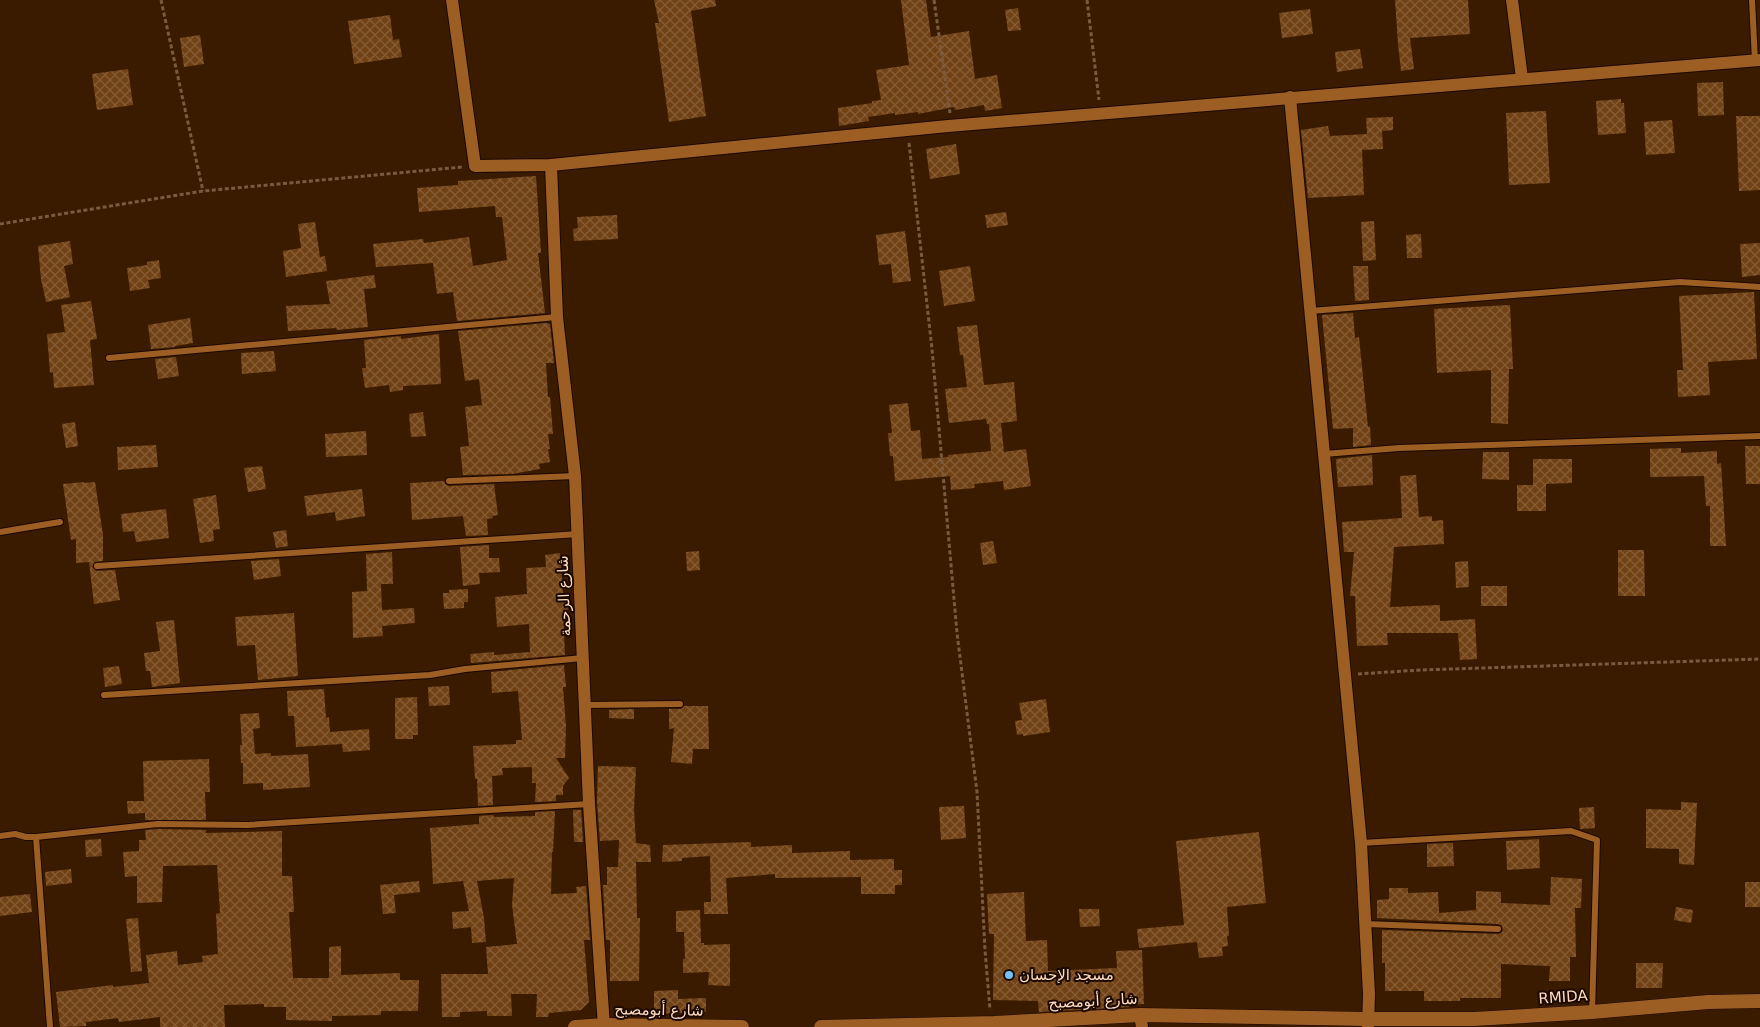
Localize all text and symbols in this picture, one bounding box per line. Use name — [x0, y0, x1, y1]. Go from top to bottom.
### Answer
street label: شارع الرحمة — [554, 555, 574, 637]
place label: مسجد الإحسان — [1019, 966, 1114, 984]
marker: مسجد الإحسان — [1003, 969, 1015, 981]
street label: RMIDA — [1538, 986, 1589, 1008]
street label: شارع أبومصبح — [1048, 989, 1138, 1012]
street label: شارع أبومصبح — [614, 999, 704, 1020]

